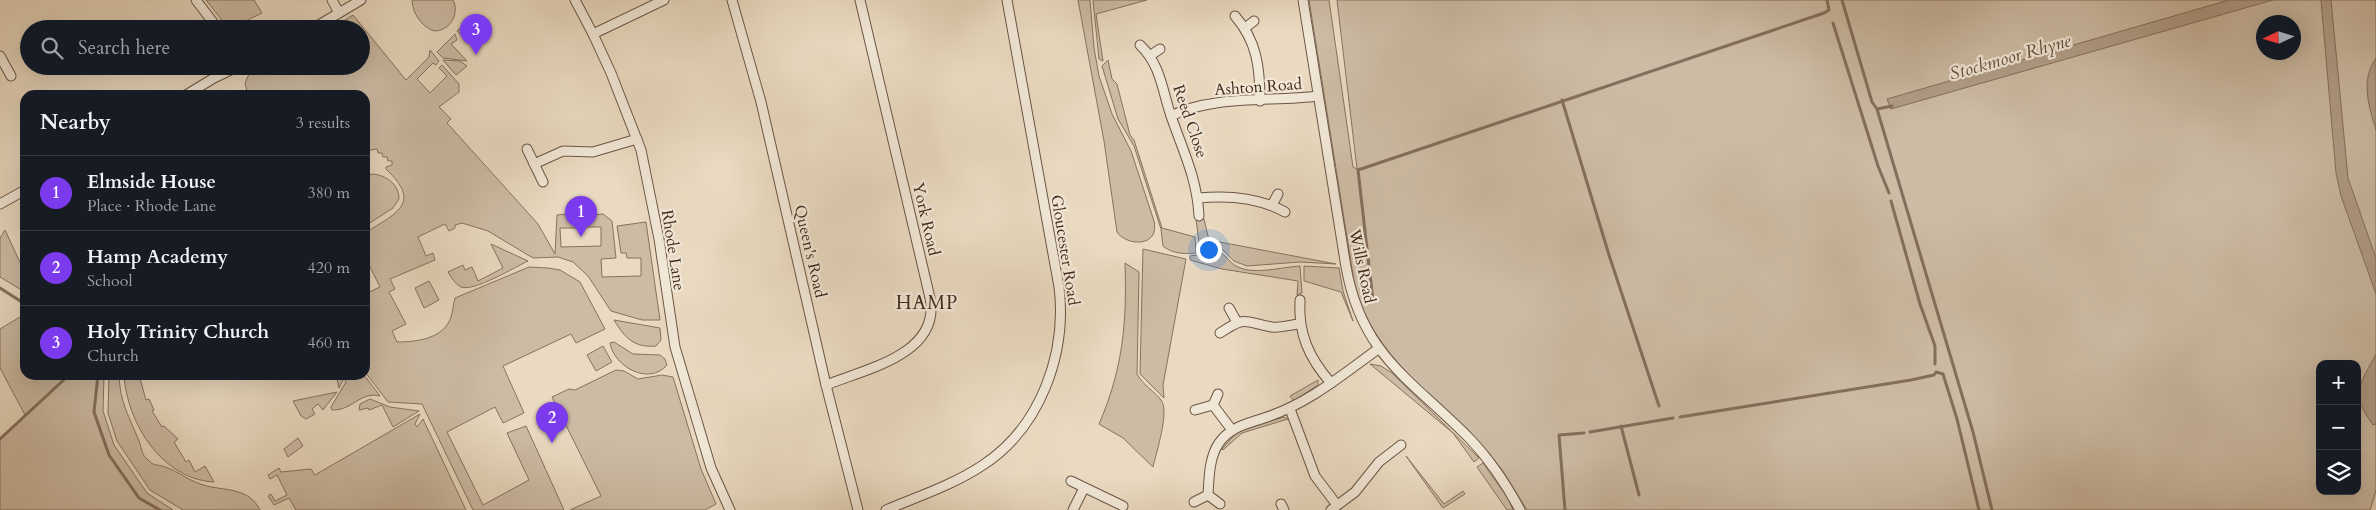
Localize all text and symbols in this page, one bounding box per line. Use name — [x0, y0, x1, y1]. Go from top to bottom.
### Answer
pin: 3 — [460, 14, 492, 55]
north arrow — [2256, 15, 2301, 60]
search box — [20, 20, 370, 75]
water label: Stockmoor Rhyne — [1946, 28, 2075, 87]
icon: search — [38, 34, 66, 62]
text: Search here — [78, 35, 170, 61]
street label: Ashton Road — [1214, 73, 1303, 101]
street label: Reed Close — [1167, 82, 1213, 161]
text: Nearby — [40, 108, 111, 137]
text: 3 results — [296, 112, 350, 134]
text: Elmside House — [87, 169, 216, 195]
street label: York Road — [907, 180, 945, 258]
text: 1 — [52, 182, 60, 204]
text: 380 m — [308, 182, 350, 204]
street label: Gloucester Road — [1045, 193, 1085, 308]
text: Place · Rhode Lane — [87, 195, 216, 217]
pin: 1 — [565, 196, 597, 237]
street label: Queen's Road — [789, 203, 831, 300]
street label: Rhode Lane — [656, 208, 690, 292]
street label: Wills Road — [1343, 226, 1381, 306]
your location — [1196, 237, 1222, 263]
text: Hamp Academy — [87, 244, 228, 270]
text: 2 — [52, 257, 60, 279]
text: 420 m — [308, 257, 350, 279]
text: School — [87, 270, 132, 292]
district label: HAMP — [896, 290, 958, 316]
text: Holy Trinity Church — [87, 319, 269, 345]
text: 3 — [52, 332, 60, 354]
text: 460 m — [308, 332, 350, 354]
text: Church — [87, 345, 139, 367]
map controls — [2316, 360, 2361, 495]
button: + — [2316, 360, 2361, 405]
pin: 2 — [536, 402, 568, 443]
button: − — [2316, 405, 2361, 450]
button: layers — [2316, 450, 2361, 495]

